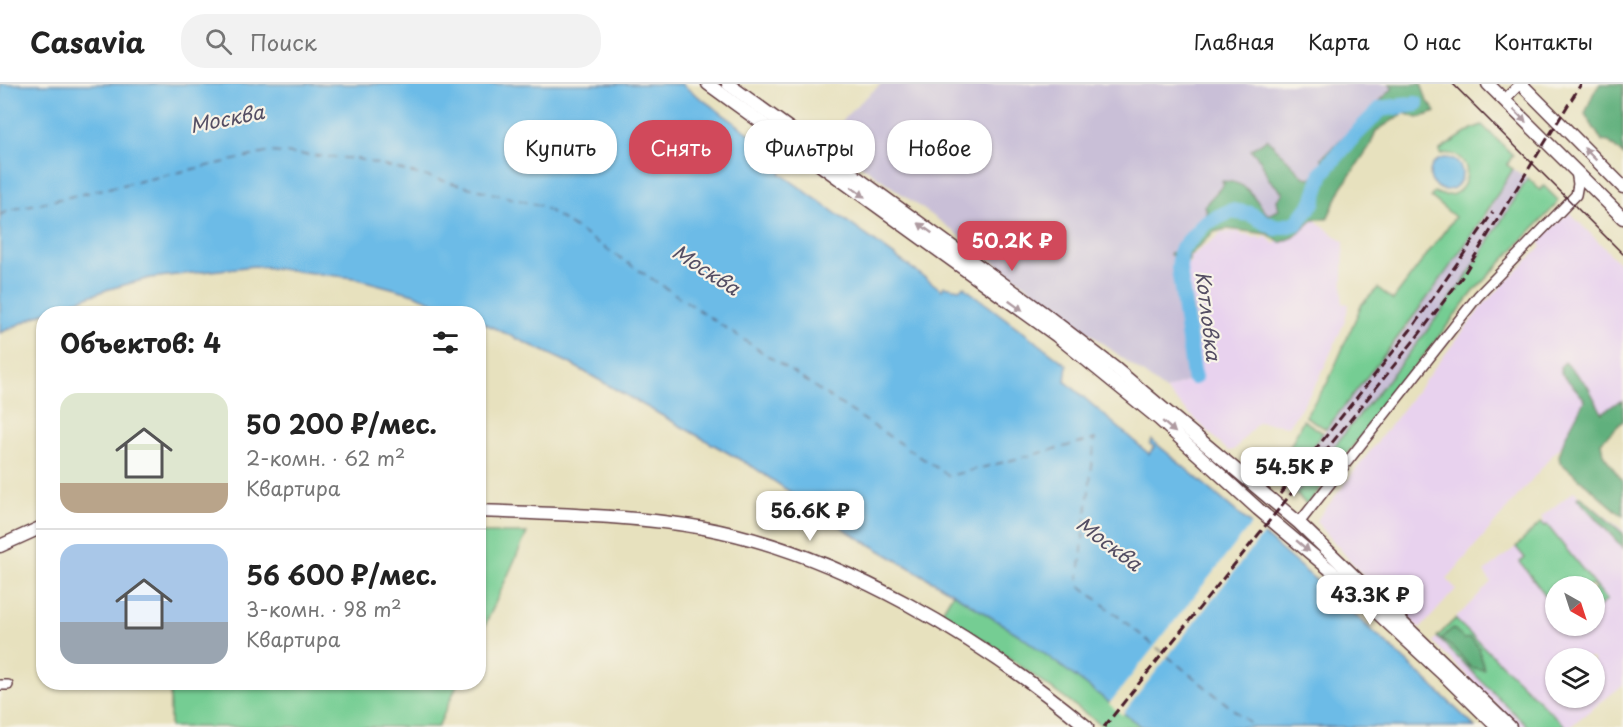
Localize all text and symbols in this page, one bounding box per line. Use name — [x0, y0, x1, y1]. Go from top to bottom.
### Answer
search box — [181, 14, 601, 68]
text: Casavia — [30, 20, 145, 63]
icon: search — [202, 25, 235, 58]
text: Поиск — [250, 25, 317, 58]
text: Главная — [1194, 25, 1275, 57]
text: Карта — [1308, 25, 1370, 57]
text: О нас — [1403, 25, 1461, 57]
text: Контакты — [1494, 25, 1593, 57]
water label: Москва — [187, 96, 267, 140]
one-way arrow — [1513, 109, 1527, 123]
chip: Купить — [504, 120, 617, 174]
chip: Снять — [629, 120, 732, 174]
chip: Фильтры — [744, 120, 875, 174]
chip: Новое — [887, 120, 992, 174]
one-way arrow — [1582, 147, 1597, 161]
one-way arrow — [849, 186, 865, 198]
pin: 50.2K ₽ — [957, 221, 1067, 272]
one-way arrow — [918, 222, 933, 234]
text: 50.2K ₽ — [972, 225, 1052, 255]
water label: Москва — [667, 236, 747, 302]
water label: Котловка — [1189, 269, 1229, 363]
one-way arrow — [1007, 300, 1023, 312]
text: Объектов: 4 — [60, 323, 221, 362]
icon: filters — [429, 326, 462, 359]
text: 50 200 ₽/мес. — [246, 404, 437, 443]
icon: home — [108, 417, 180, 489]
one-way arrow — [1161, 420, 1176, 434]
text: 2-комн. · 62 m² — [246, 443, 405, 473]
pin: 54.5K ₽ — [1239, 447, 1349, 498]
text: 54.5K ₽ — [1255, 451, 1333, 481]
text: Квартира — [246, 473, 340, 503]
pin: 56.6K ₽ — [755, 491, 865, 542]
text: 56.6K ₽ — [770, 495, 850, 525]
water label: Москва — [1071, 509, 1149, 578]
one-way arrow — [1295, 539, 1310, 552]
text: 56 600 ₽/мес. — [246, 555, 437, 594]
icon: home — [108, 568, 180, 640]
pin: 43.3K ₽ — [1315, 575, 1425, 626]
north arrow — [1545, 576, 1605, 636]
map controls — [1545, 576, 1605, 708]
text: 43.3K ₽ — [1331, 579, 1409, 609]
text: 3-комн. · 98 m² — [246, 594, 402, 624]
text: Квартира — [246, 624, 340, 654]
button: layers — [1545, 648, 1605, 708]

